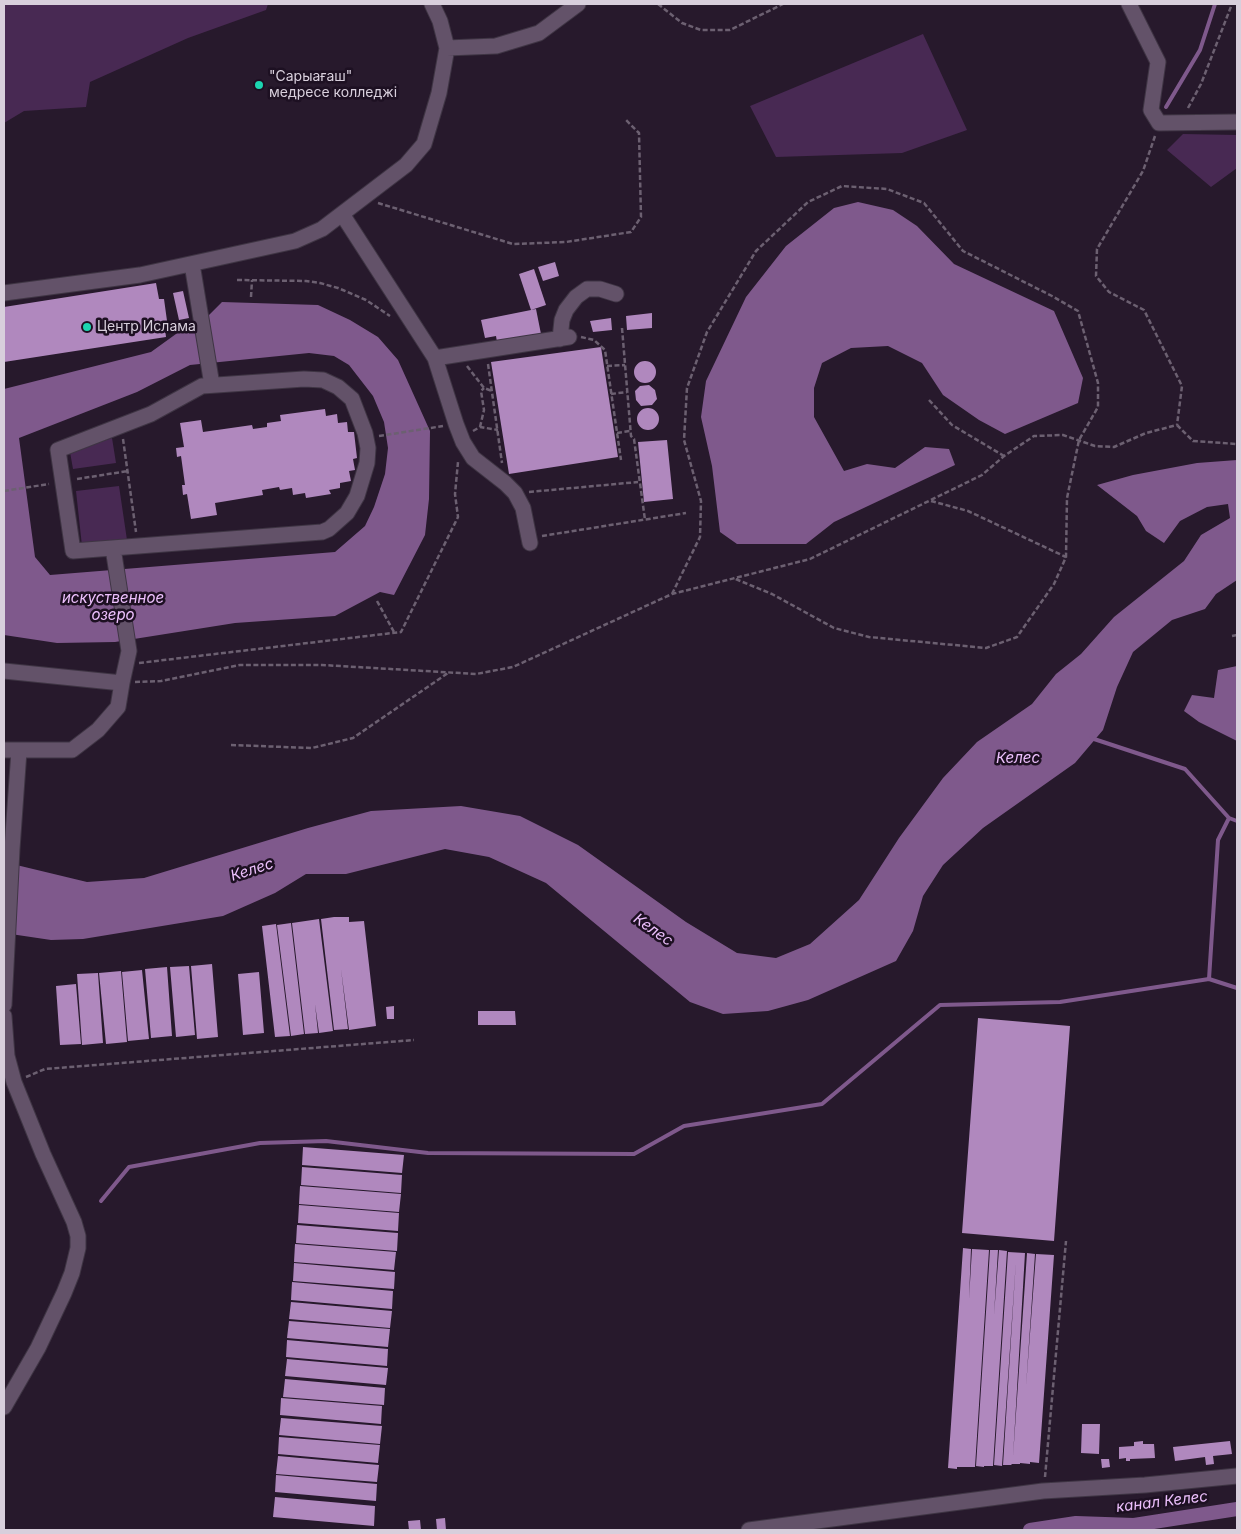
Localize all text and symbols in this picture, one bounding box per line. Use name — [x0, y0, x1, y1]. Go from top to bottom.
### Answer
place label: "Сарыағаш" медресе колледжі — [269, 69, 397, 102]
marker: "Сарыағаш" медресе колледжі — [253, 79, 265, 91]
place label: Центр Ислама — [97, 319, 196, 335]
marker: Центр Ислама — [81, 321, 93, 333]
water label: искуственное озеро — [62, 589, 164, 624]
water label: Келес — [996, 749, 1040, 767]
water label: Келес — [228, 855, 276, 885]
water label: Келес — [630, 910, 676, 950]
water label: канал Келес — [1115, 1487, 1209, 1517]

